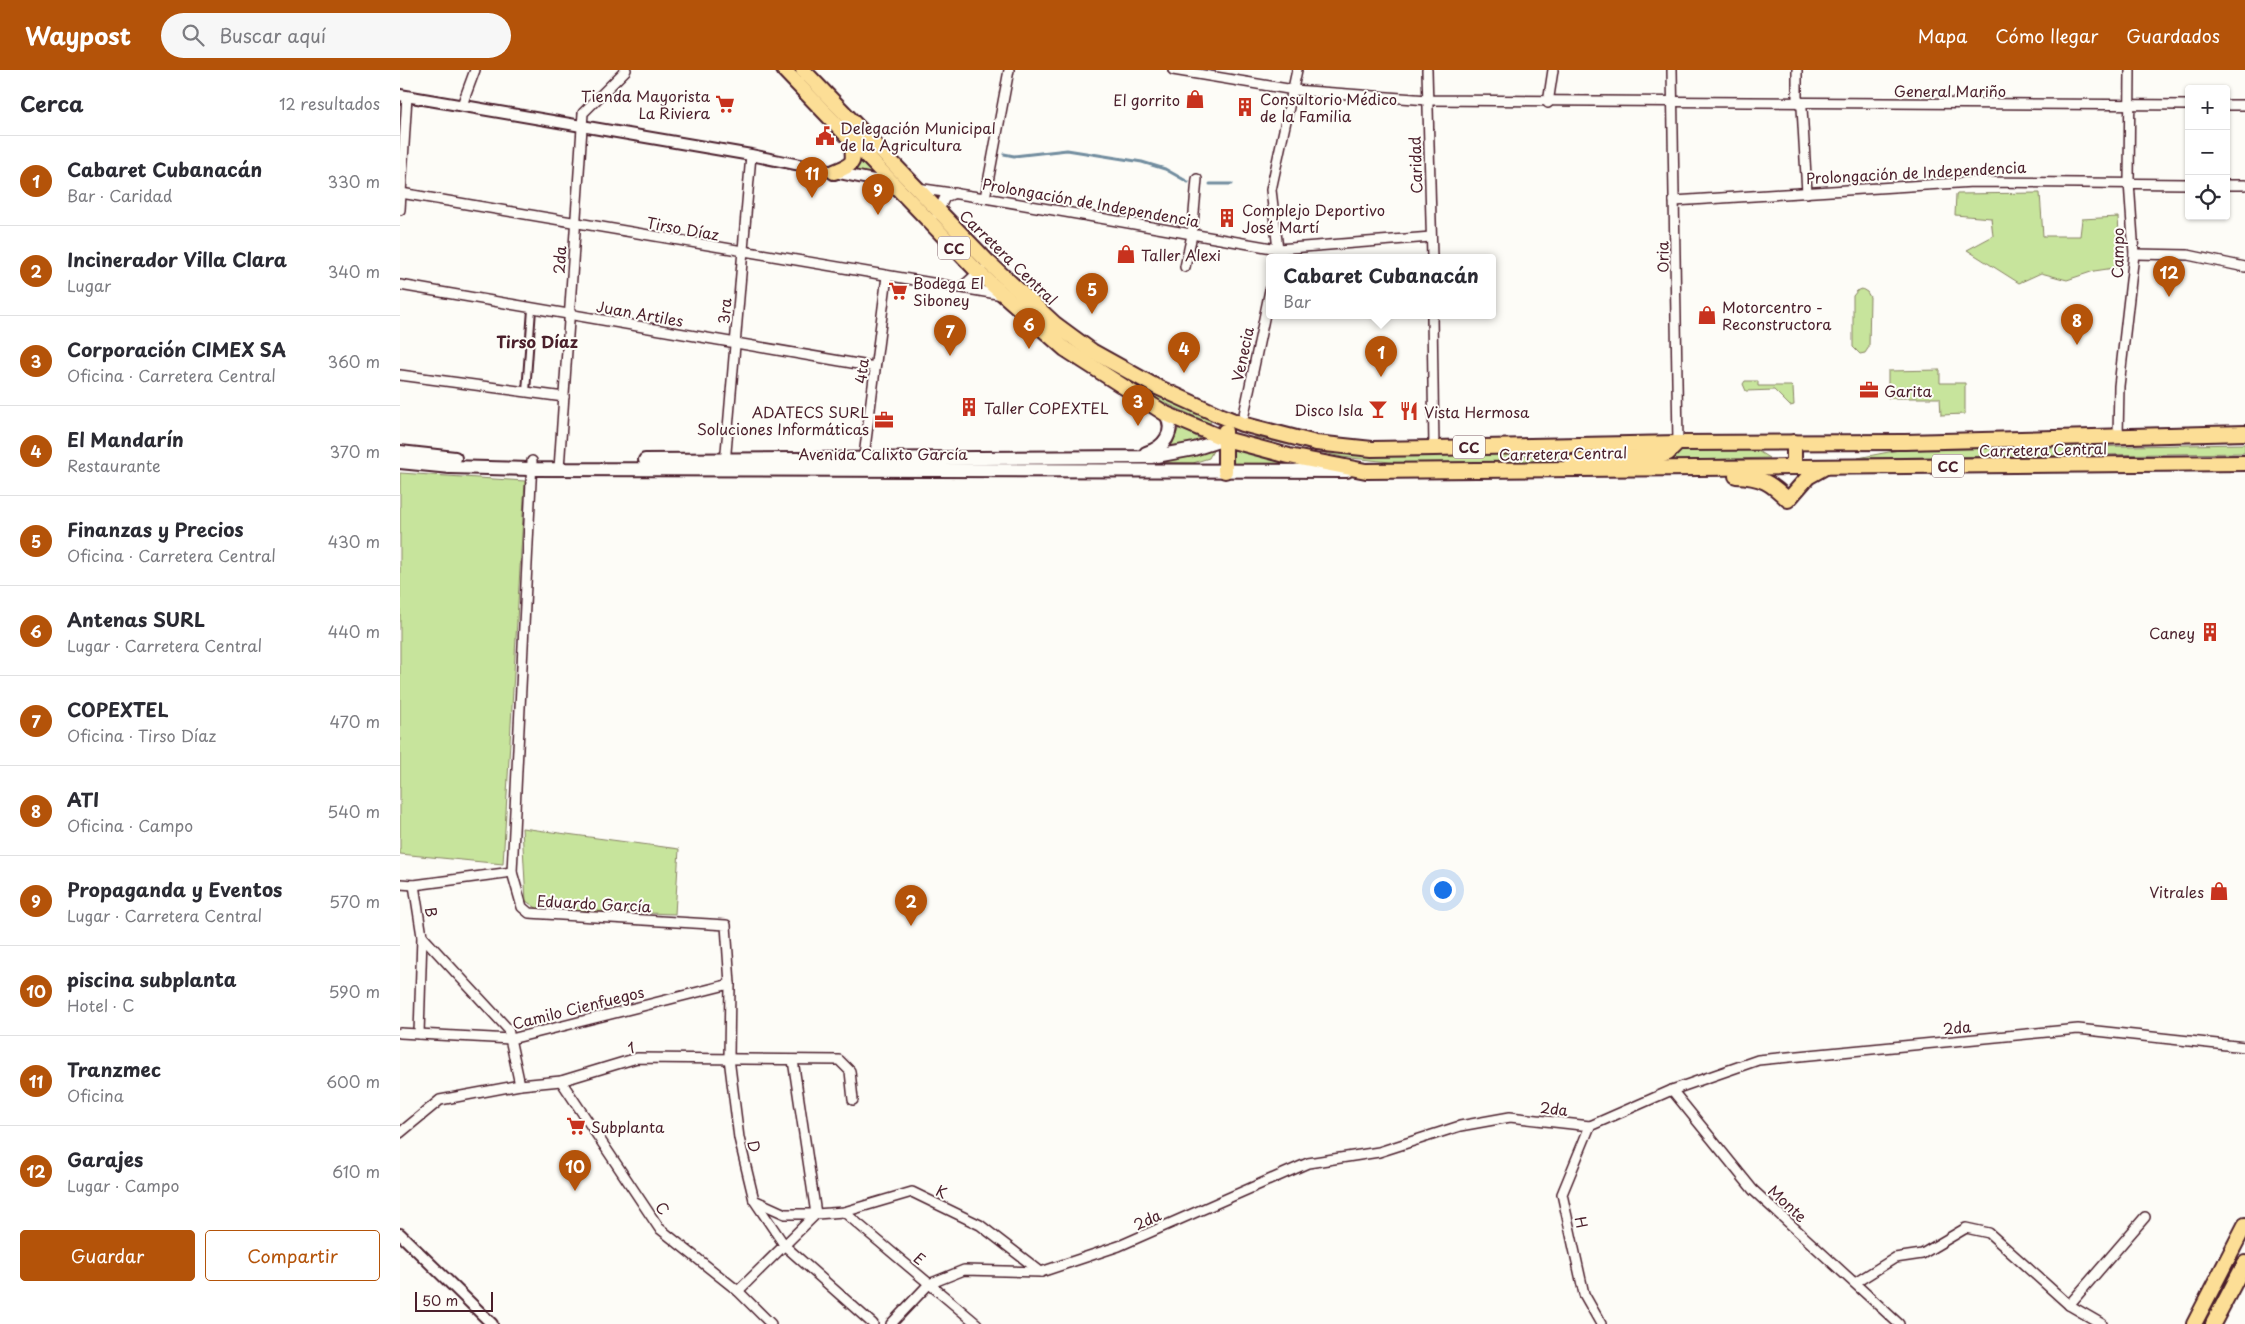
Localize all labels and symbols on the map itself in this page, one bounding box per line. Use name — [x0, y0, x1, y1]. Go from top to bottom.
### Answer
street label: General Mariño — [1894, 79, 2006, 102]
place label: Tienda Mayorista La Riviera — [581, 84, 711, 124]
place label: Consultorio Médico de la Familia — [1260, 87, 1397, 127]
place label: El gorrito — [1113, 88, 1180, 111]
shop icon: El gorrito — [1184, 88, 1206, 110]
supermarket icon: Tienda Mayorista La Riviera — [714, 93, 736, 115]
building icon: Consultorio Médico de la Familia — [1234, 96, 1256, 118]
place label: Delegación Municipal de la Agricultura — [840, 116, 996, 156]
public building icon: Delegación Municipal de la Agricultura — [814, 125, 836, 147]
street label: Caridad — [1403, 136, 1427, 194]
street label: Prolongación de Independencia — [1805, 155, 2027, 189]
pin: 11 — [796, 157, 828, 198]
street label: Prolongación de Independencia — [981, 172, 1202, 233]
pin: 9 — [862, 174, 894, 215]
place label: Complejo Deportivo José Martí — [1242, 198, 1385, 238]
street label: Carretera Central — [955, 204, 1063, 310]
building icon: Complejo Deportivo José Martí — [1216, 207, 1238, 229]
street label: Tirso Díaz — [645, 210, 721, 246]
street label: Campo — [2105, 227, 2129, 279]
road number: CC — [938, 237, 970, 260]
street label: Oria — [1650, 240, 1674, 273]
shop icon: Taller Alexi — [1115, 243, 1137, 265]
place label: Taller Alexi — [1141, 243, 1221, 266]
street label: 2da — [547, 244, 572, 275]
pin: 12 — [2153, 256, 2185, 297]
place label: Bodega El Siboney — [913, 271, 984, 311]
pin: 5 — [1076, 273, 1108, 314]
supermarket icon: Bodega El Siboney — [887, 280, 909, 302]
street label: Juan Artiles — [595, 294, 685, 332]
place label: Motorcentro - Reconstructora — [1722, 295, 1832, 335]
street label: 3ra — [711, 296, 737, 325]
shop icon: Motorcentro - Reconstructora — [1696, 304, 1718, 326]
pin: 8 — [2061, 304, 2093, 345]
pin: 6 — [1013, 308, 1045, 349]
pin: 7 — [934, 315, 966, 356]
street label: Venecia — [1225, 324, 1259, 384]
district label: Tirso Díaz — [496, 329, 578, 353]
pin: 4 — [1168, 332, 1200, 373]
pin: 1 — [1365, 336, 1397, 377]
street label: 4ta — [848, 356, 874, 385]
office icon: Garita — [1858, 379, 1880, 401]
place label: Garita — [1884, 379, 1933, 402]
pin: 3 — [1122, 385, 1154, 426]
building icon: Taller COPEXTEL — [958, 396, 980, 418]
place label: Taller COPEXTEL — [984, 396, 1109, 419]
place label: Disco Isla — [1294, 398, 1364, 421]
bar icon: Disco Isla — [1367, 398, 1389, 420]
place label: ADATECS SURL Soluciones Informáticas — [697, 400, 869, 440]
restaurant icon: Vista Hermosa — [1398, 400, 1420, 422]
place label: Vista Hermosa — [1424, 400, 1530, 423]
office icon: ADATECS SURL Soluciones Informáticas — [873, 409, 895, 431]
road number: CC — [1453, 436, 1485, 458]
street label: Carretera Central — [1979, 436, 2107, 462]
street label: Carretera Central — [1499, 440, 1627, 466]
street label: Avenida Calixto García — [798, 442, 968, 465]
road number: CC — [1932, 454, 1964, 478]
place label: Caney — [2149, 621, 2195, 644]
building icon: Caney — [2199, 621, 2221, 643]
your location — [1430, 877, 1456, 903]
place label: Vitrales — [2149, 880, 2204, 903]
shop icon: Vitrales — [2208, 880, 2230, 902]
pin: 2 — [895, 885, 927, 926]
street label: Eduardo García — [536, 889, 652, 918]
street label: B — [420, 905, 444, 919]
street label: Camilo Cienfuegos — [510, 979, 646, 1034]
street label: 2da — [1942, 1014, 1973, 1040]
street label: 1 — [625, 1035, 637, 1059]
street label: 2da — [1539, 1095, 1570, 1121]
supermarket icon: Subplanta — [565, 1115, 587, 1137]
place label: Subplanta — [591, 1115, 665, 1138]
street label: D — [742, 1138, 768, 1154]
pin: 10 — [559, 1150, 591, 1191]
street label: K — [932, 1178, 952, 1204]
street label: Monte — [1763, 1179, 1813, 1227]
street label: C — [650, 1197, 676, 1219]
street label: 2da — [1129, 1202, 1165, 1235]
street label: H — [1570, 1214, 1594, 1230]
street label: E — [909, 1246, 931, 1270]
scale bar — [415, 1289, 492, 1312]

